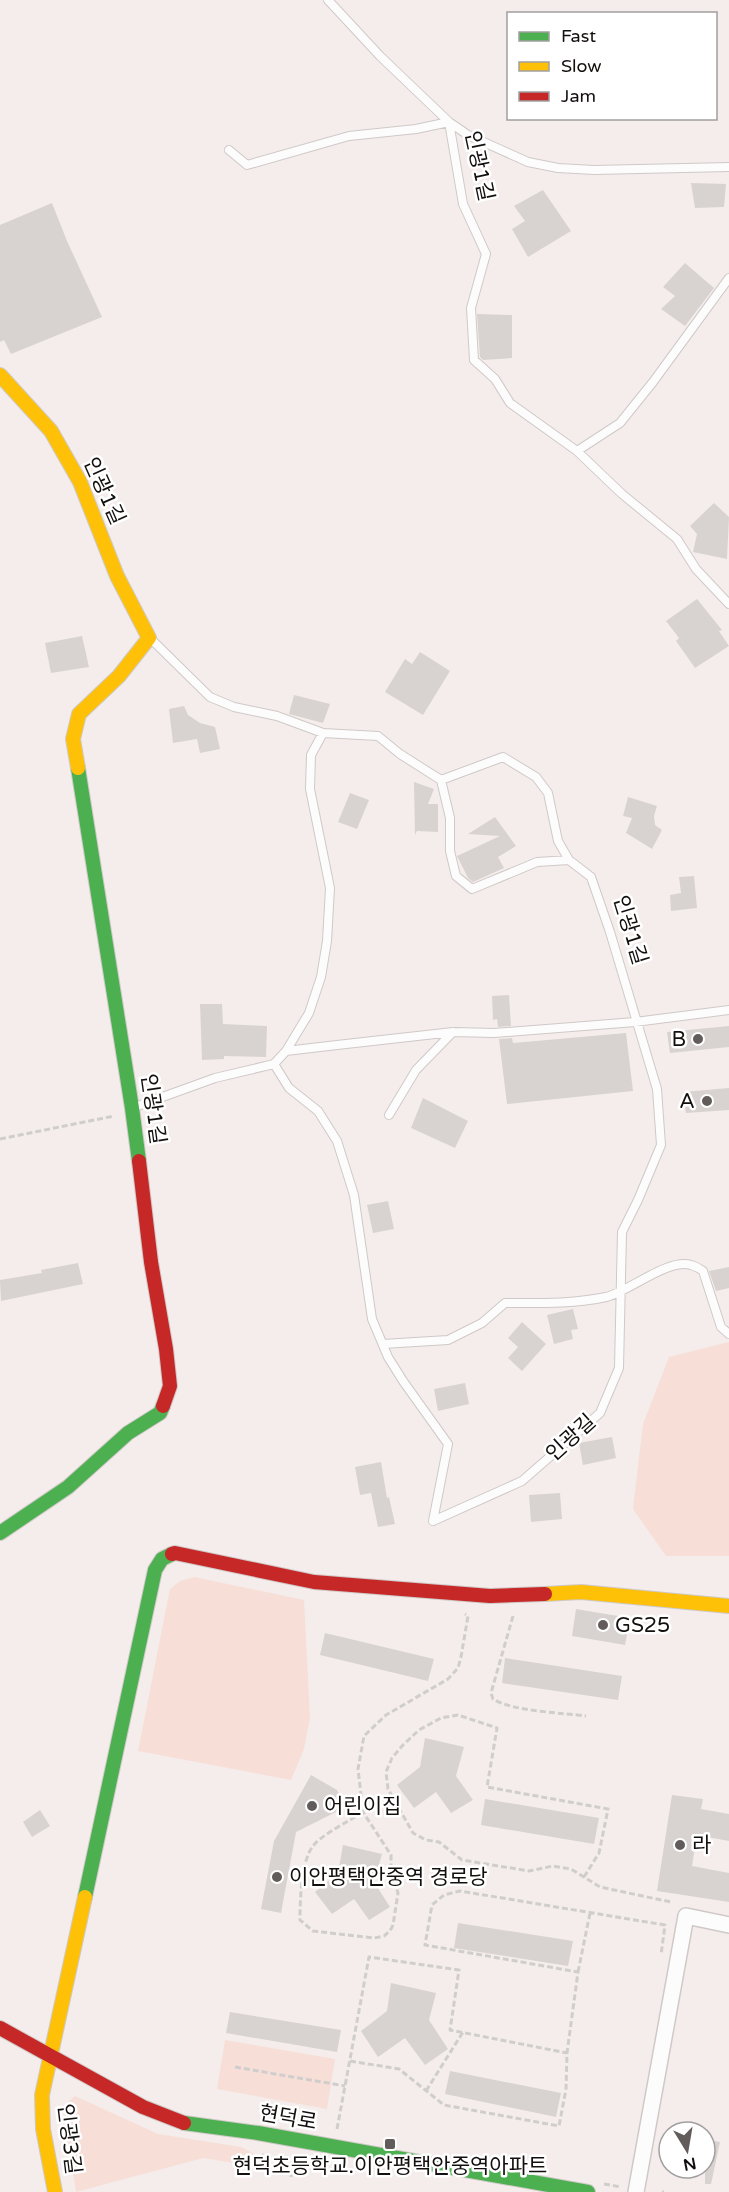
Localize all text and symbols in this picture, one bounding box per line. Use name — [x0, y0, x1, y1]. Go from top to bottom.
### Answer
legend — [507, 12, 717, 120]
text: Fast — [561, 25, 596, 47]
text: Slow — [561, 55, 602, 77]
text: Jam — [561, 85, 596, 107]
street label: 인광1길 — [459, 129, 499, 203]
street label: 인광1길 — [78, 453, 130, 529]
street label: 인광1길 — [608, 892, 652, 968]
place label: B — [671, 1027, 686, 1052]
marker: B — [691, 1032, 705, 1046]
street label: 인광1길 — [136, 1072, 170, 1146]
place label: A — [679, 1089, 695, 1114]
marker: A — [700, 1094, 714, 1108]
street label: 인광길 — [541, 1409, 601, 1467]
place label: GS25 — [615, 1613, 670, 1638]
marker: GS25 — [596, 1618, 610, 1632]
place label: 어린이집 — [324, 1794, 401, 1819]
marker: 어린이집 — [305, 1799, 319, 1813]
place label: 라 — [692, 1833, 711, 1858]
marker: 라 — [673, 1838, 687, 1852]
place label: 이안평택안중역 경로당 — [289, 1865, 488, 1890]
marker: 이안평택안중역 경로당 — [270, 1870, 284, 1884]
street label: 현덕로 — [257, 2101, 319, 2135]
street label: 인광3길 — [52, 2102, 86, 2176]
north arrow — [657, 2120, 717, 2180]
marker: 현덕초등학교.이안평택안중역아파트 — [383, 2137, 397, 2151]
text: N — [681, 2153, 698, 2175]
place label: 현덕초등학교.이안평택안중역아파트 — [233, 2154, 547, 2179]

